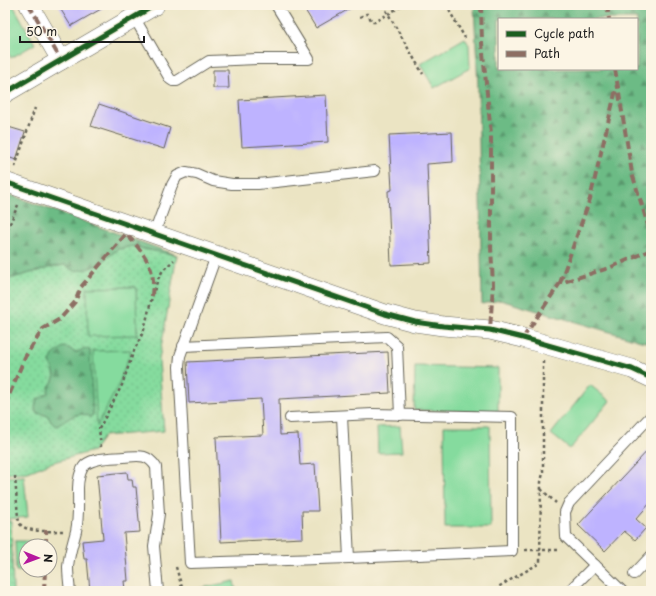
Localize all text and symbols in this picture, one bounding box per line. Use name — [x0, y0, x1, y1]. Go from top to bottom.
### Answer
scale bar — [20, 18, 144, 44]
legend — [498, 18, 638, 70]
text: 50 m — [26, 22, 57, 40]
text: Cycle path — [534, 24, 595, 42]
text: Path — [534, 44, 560, 62]
north arrow — [18, 538, 58, 578]
text: N — [40, 554, 57, 563]

